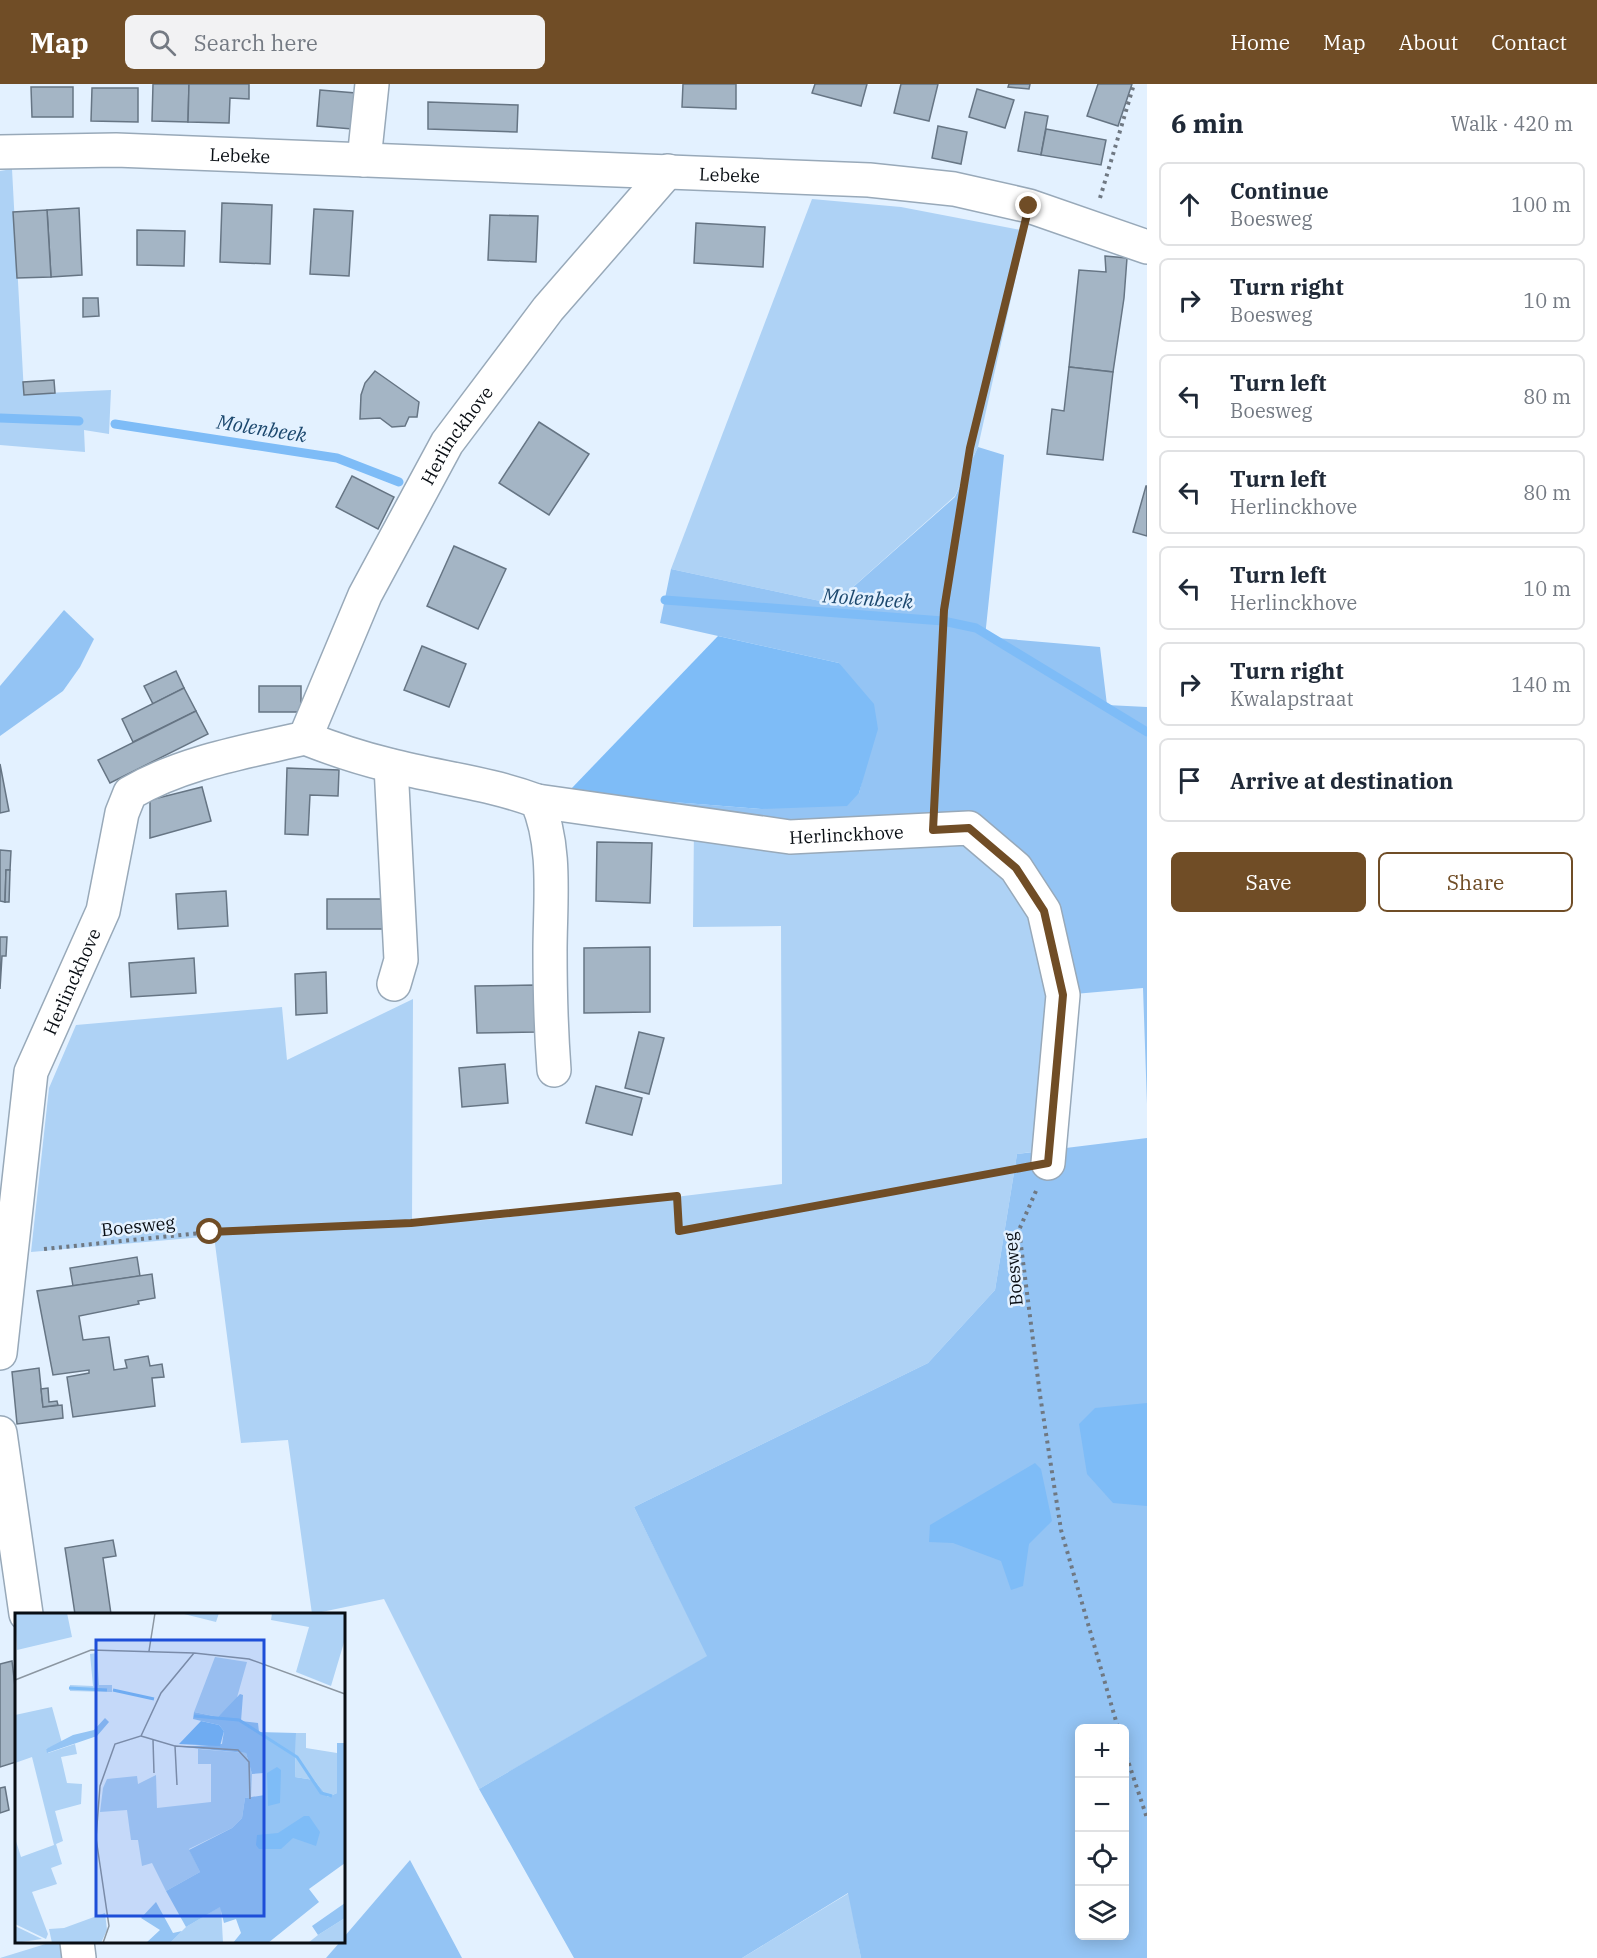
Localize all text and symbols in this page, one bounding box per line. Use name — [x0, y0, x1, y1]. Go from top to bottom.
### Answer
search box — [125, 15, 545, 69]
text: Map — [30, 24, 89, 61]
icon: search — [146, 26, 179, 59]
text: Search here — [194, 28, 318, 57]
text: Home — [1230, 28, 1290, 56]
text: Map — [1323, 28, 1366, 56]
text: About — [1399, 28, 1458, 56]
text: Contact — [1491, 28, 1567, 56]
text: 6 min — [1171, 106, 1244, 140]
text: Walk · 420 m — [1451, 110, 1573, 137]
street label: Lebeke — [209, 142, 271, 168]
street label: Lebeke — [699, 162, 760, 187]
text: Continue — [1230, 176, 1329, 205]
icon: ahead — [1173, 188, 1206, 221]
text: 100 m — [1511, 191, 1571, 218]
route end — [1015, 192, 1041, 218]
text: Boesweg — [1230, 205, 1312, 232]
text: Turn right — [1230, 272, 1344, 301]
icon: right — [1173, 284, 1206, 317]
text: 10 m — [1523, 287, 1571, 314]
text: Boesweg — [1230, 301, 1312, 328]
text: Turn left — [1230, 368, 1326, 397]
icon: left — [1173, 380, 1206, 413]
street label: Herlinckhove — [415, 381, 498, 489]
text: 80 m — [1523, 383, 1571, 410]
text: Boesweg — [1230, 397, 1312, 424]
water label: Molenbeek — [214, 407, 309, 448]
text: Turn left — [1230, 464, 1326, 493]
icon: left — [1173, 476, 1206, 509]
text: 80 m — [1523, 479, 1571, 506]
text: Herlinckhove — [1230, 493, 1357, 520]
text: Turn left — [1230, 560, 1326, 589]
icon: left — [1173, 572, 1206, 605]
text: 10 m — [1523, 575, 1571, 602]
water label: Molenbeek — [821, 581, 914, 615]
text: Herlinckhove — [1230, 589, 1357, 616]
text: Turn right — [1230, 656, 1344, 685]
icon: right — [1173, 668, 1206, 701]
text: 140 m — [1511, 671, 1571, 698]
text: Kwalapstraat — [1230, 685, 1353, 712]
icon: arrive — [1173, 764, 1206, 797]
text: Arrive at destination — [1230, 766, 1453, 795]
street label: Herlinckhove — [789, 820, 904, 849]
button: Save — [1171, 852, 1366, 912]
button: Share — [1378, 852, 1573, 912]
street label: Herlinckhove — [38, 924, 105, 1038]
street label: Boesweg — [100, 1211, 176, 1241]
route start — [196, 1218, 222, 1244]
street label: Boesweg — [998, 1231, 1028, 1307]
inset map — [15, 1613, 345, 1943]
map controls — [1075, 1724, 1129, 1940]
button: + — [1075, 1724, 1129, 1778]
button: − — [1075, 1778, 1129, 1832]
button: locate — [1075, 1832, 1129, 1886]
button: layers — [1075, 1886, 1129, 1940]

